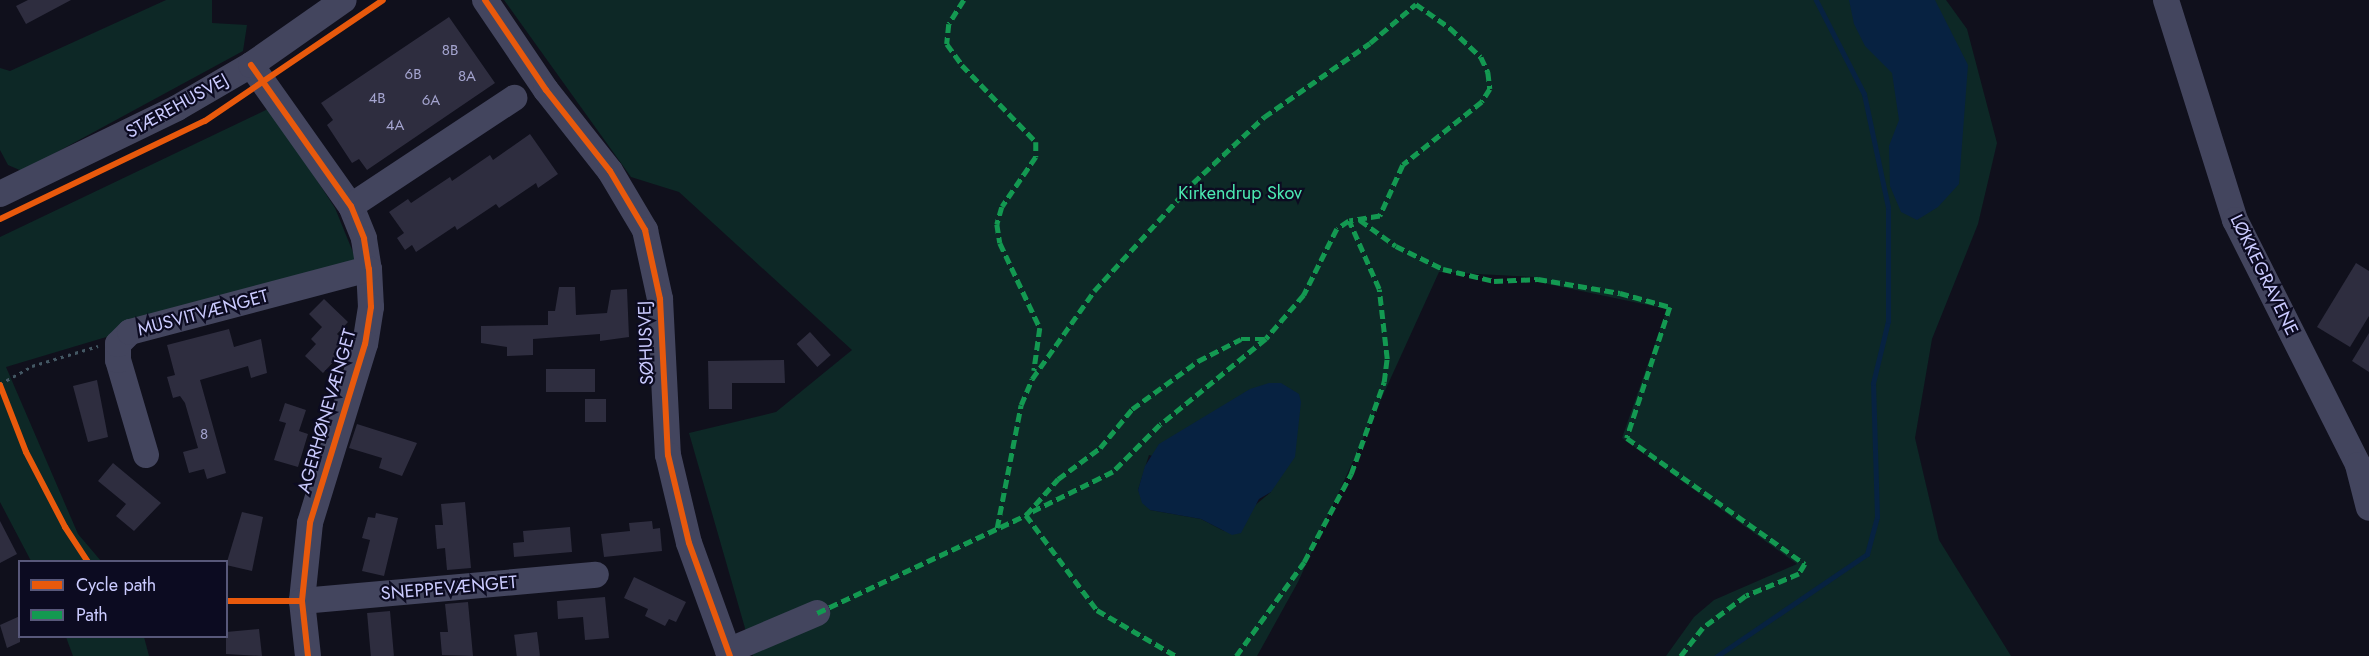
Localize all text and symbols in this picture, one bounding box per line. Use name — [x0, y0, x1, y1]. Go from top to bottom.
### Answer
house number: 8B — [442, 42, 458, 60]
house number: 6B — [404, 66, 422, 84]
house number: 8A — [458, 68, 476, 86]
street label: STÆREHUSVEJ — [122, 69, 232, 143]
house number: 4B — [368, 90, 386, 108]
house number: 6A — [422, 92, 440, 110]
house number: 4A — [386, 117, 404, 135]
park label: Kirkendrup Skov — [1178, 182, 1302, 204]
street label: LØKKEGRAVENE — [2225, 211, 2303, 339]
street label: MUSVITVÆNGET — [135, 285, 271, 341]
street label: SØHUSVEJ — [634, 301, 658, 385]
street label: AGERHØNEVÆNGET — [293, 326, 361, 496]
house number: 8 — [200, 426, 208, 444]
legend — [18, 560, 228, 638]
street label: SNEPPEVÆNGET — [380, 571, 518, 605]
text: Cycle path — [76, 572, 156, 598]
text: Path — [76, 602, 108, 628]

